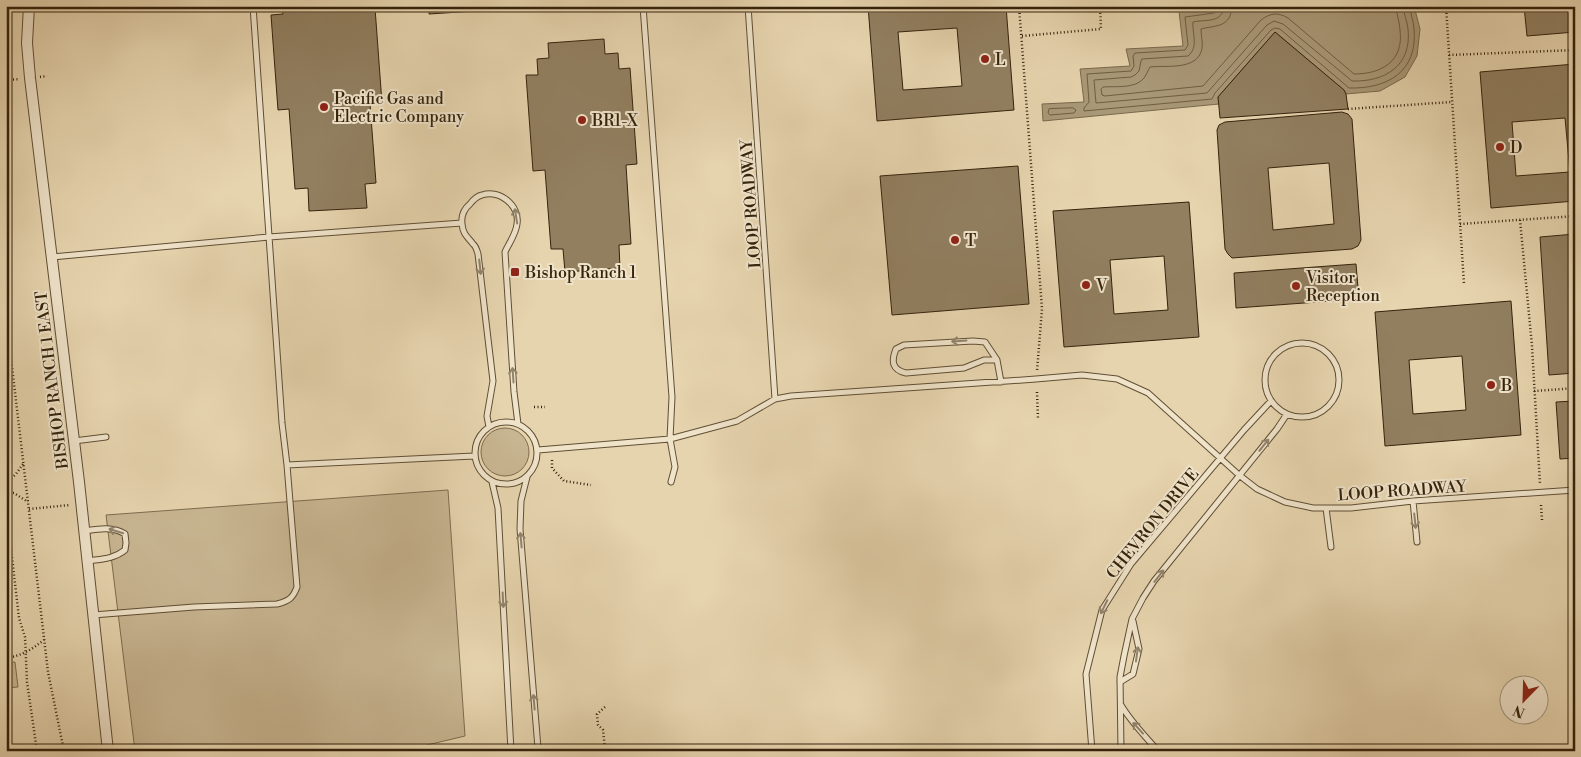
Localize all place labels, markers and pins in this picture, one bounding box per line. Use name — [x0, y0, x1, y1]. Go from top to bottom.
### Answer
place label: L — [995, 50, 1006, 70]
marker: L — [979, 53, 991, 65]
place label: Pacific Gas and Electric Company — [334, 89, 464, 127]
marker: Pacific Gas and Electric Company — [318, 101, 330, 113]
place label: BR1-X — [591, 111, 639, 131]
marker: BR1-X — [576, 114, 588, 126]
place label: D — [1510, 138, 1522, 158]
marker: D — [1494, 141, 1506, 153]
place label: T — [965, 231, 976, 251]
marker: T — [949, 234, 961, 246]
place label: Bishop Ranch 1 — [524, 263, 636, 283]
marker: Bishop Ranch 1 — [509, 266, 521, 278]
place label: Visitor Reception — [1305, 268, 1380, 306]
place label: V — [1095, 276, 1108, 296]
marker: V — [1080, 279, 1092, 291]
marker: Visitor Reception — [1290, 280, 1302, 292]
place label: B — [1500, 376, 1512, 396]
marker: B — [1485, 379, 1497, 391]

